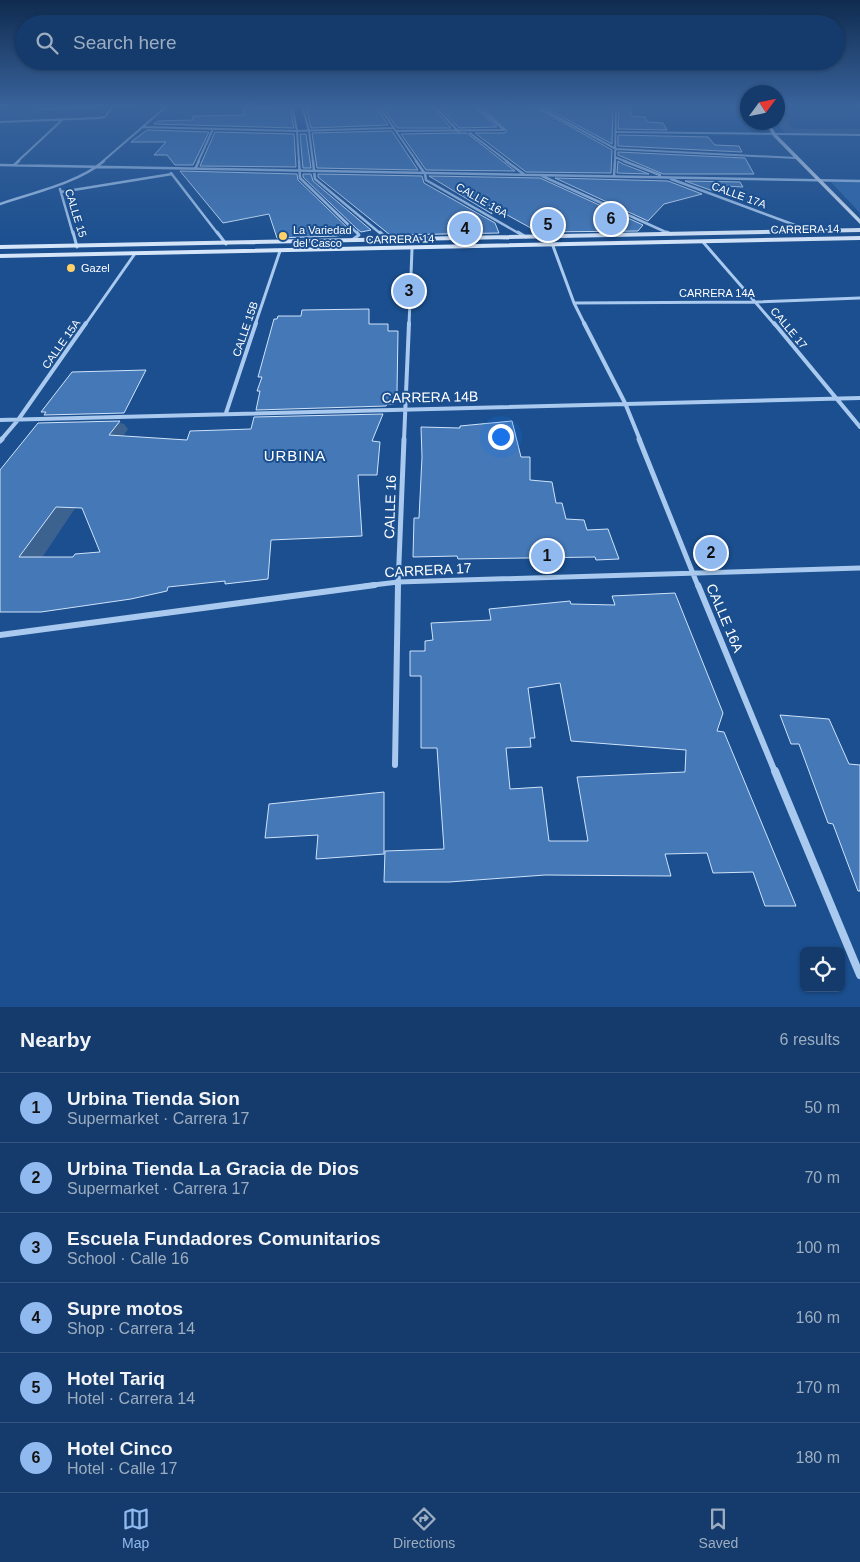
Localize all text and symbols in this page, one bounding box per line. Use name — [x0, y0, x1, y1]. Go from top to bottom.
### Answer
search box — [15, 15, 845, 70]
icon: search — [33, 29, 61, 57]
text: Search here — [73, 32, 177, 53]
north arrow — [740, 85, 785, 130]
street label: CALLE 16A — [454, 180, 510, 220]
street label: CALLE 17A — [710, 180, 769, 211]
street label: CALLE 15 — [63, 187, 89, 239]
pin: 6 — [595, 200, 627, 238]
pin: 5 — [532, 206, 564, 244]
pin: 4 — [449, 210, 481, 248]
street label: CARRERA 14 — [771, 222, 839, 236]
place label: La Variedad del Casco — [293, 224, 352, 249]
marker: La Variedad del Casco — [277, 230, 289, 242]
street label: CARRERA 14 — [366, 232, 434, 246]
marker: Gazel — [65, 262, 77, 274]
place label: Gazel — [81, 262, 110, 274]
pin: 3 — [393, 272, 425, 310]
street label: CARRERA 14A — [679, 287, 756, 299]
street label: CALLE 15B — [230, 300, 260, 358]
street label: CALLE 17 — [768, 305, 810, 351]
street label: CALLE 15A — [40, 316, 83, 371]
street label: CARRERA 14B — [382, 388, 478, 406]
your location — [488, 424, 514, 450]
district label: URBINA — [264, 447, 326, 464]
street label: CALLE 16 — [381, 475, 399, 539]
pin: 2 — [695, 534, 727, 572]
pin: 1 — [531, 537, 563, 575]
street label: CARRERA 17 — [384, 560, 472, 580]
street label: CALLE 16A — [703, 581, 747, 655]
map controls — [800, 947, 845, 992]
button: locate — [800, 947, 845, 992]
text: Nearby — [20, 1028, 91, 1051]
text: 6 results — [780, 1031, 840, 1048]
text: Urbina Tienda Sion — [67, 1088, 240, 1109]
text: 1 — [32, 1099, 40, 1116]
text: 50 m — [804, 1099, 840, 1116]
text: Supermarket · Carrera 17 — [67, 1110, 249, 1127]
text: Urbina Tienda La Gracia de Dios — [67, 1158, 359, 1179]
text: 2 — [32, 1169, 40, 1186]
text: 70 m — [804, 1169, 840, 1186]
text: Supermarket · Carrera 17 — [67, 1180, 249, 1197]
text: Escuela Fundadores Comunitarios — [67, 1228, 381, 1249]
text: 3 — [32, 1239, 40, 1256]
text: 100 m — [796, 1239, 840, 1256]
text: School · Calle 16 — [67, 1250, 189, 1267]
text: Supre motos — [67, 1298, 183, 1319]
text: 4 — [32, 1309, 40, 1326]
text: 160 m — [796, 1309, 840, 1326]
text: Shop · Carrera 14 — [67, 1320, 195, 1337]
text: Hotel Tariq — [67, 1368, 165, 1389]
text: 5 — [32, 1379, 40, 1396]
text: 170 m — [796, 1379, 840, 1396]
text: Hotel · Carrera 14 — [67, 1390, 195, 1407]
text: Hotel Cinco — [67, 1438, 173, 1459]
text: 6 — [32, 1449, 40, 1466]
text: 180 m — [796, 1449, 840, 1466]
text: Hotel · Calle 17 — [67, 1460, 177, 1477]
tab: Map — [122, 1505, 150, 1551]
tab: Directions — [393, 1505, 455, 1551]
tab: Saved — [699, 1505, 738, 1551]

